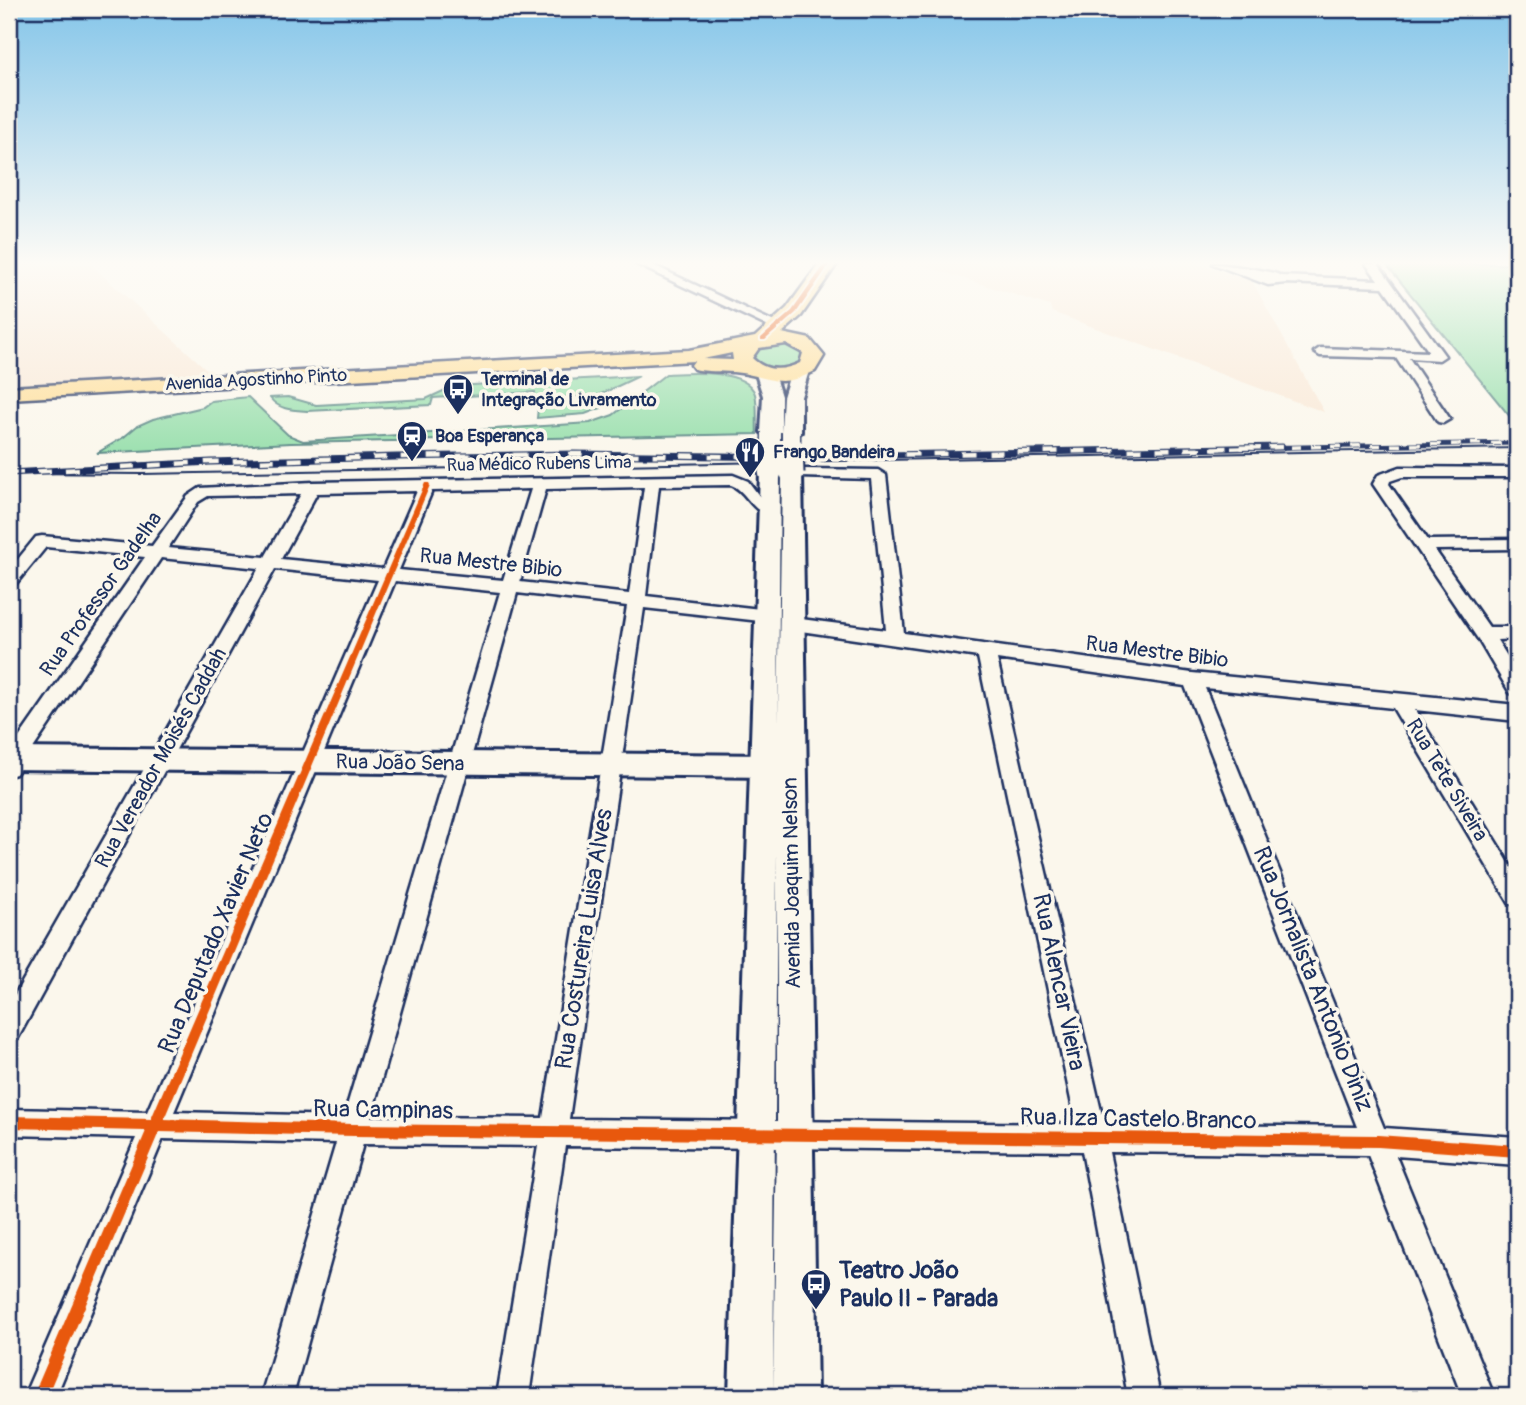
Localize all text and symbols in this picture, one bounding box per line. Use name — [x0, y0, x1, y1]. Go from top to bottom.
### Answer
street label: Avenida Agostinho Pinto — [164, 364, 348, 396]
place label: Terminal de Integração Livramento — [480, 368, 657, 412]
bus stop icon: Terminal de Integração Livramento — [441, 372, 475, 416]
station icon: Boa Esperança — [395, 419, 429, 463]
place label: Boa Esperança — [435, 425, 545, 448]
restaurant icon: Frango Bandeira — [733, 435, 767, 479]
place label: Frango Bandeira — [773, 441, 896, 464]
street label: Rua Médico Rubens Lima — [446, 451, 632, 477]
street label: Rua Professor Gadelha — [34, 506, 168, 682]
street label: Rua Mestre Bibio — [418, 542, 564, 584]
street label: Rua Mestre Bibio — [1084, 630, 1230, 674]
street label: Rua Vereador Moisés Caddah — [89, 643, 233, 873]
street label: Rua Tete Siveira — [1400, 714, 1494, 846]
street label: Rua João Sena — [335, 748, 465, 778]
street label: Avenida Joaquim Nelson — [777, 777, 807, 989]
street label: Rua Costureira Luisa Alves — [549, 806, 619, 1071]
street label: Rua Deputado Xavier Neto — [152, 808, 280, 1058]
street label: Rua Jornalista Antonio Diniz — [1246, 842, 1380, 1116]
street label: Rua Alencar Vieira — [1026, 891, 1092, 1073]
street label: Rua Campinas — [313, 1094, 454, 1126]
street label: Rua Ilza Castelo Branco — [1019, 1102, 1257, 1136]
place label: Teatro João Paulo II - Parada — [838, 1256, 998, 1313]
bus stop icon: Teatro João Paulo II - Parada — [799, 1267, 833, 1311]

